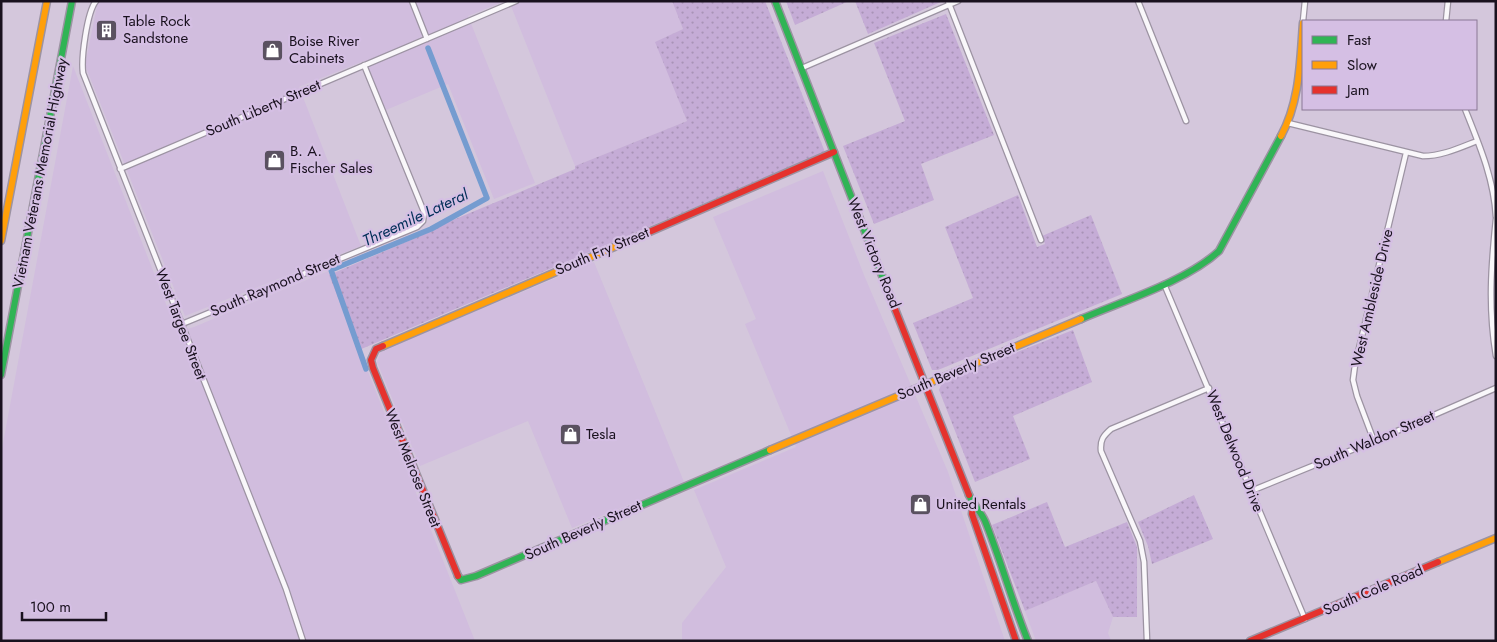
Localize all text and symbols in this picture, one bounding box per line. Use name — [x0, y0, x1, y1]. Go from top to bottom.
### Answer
place label: Table Rock Sandstone — [123, 10, 191, 49]
building icon: Table Rock Sandstone — [95, 18, 119, 42]
legend — [1302, 20, 1477, 110]
text: Fast — [1347, 29, 1371, 51]
place label: Boise River Cabinets — [289, 30, 360, 69]
shop icon: Boise River Cabinets — [261, 38, 285, 62]
text: Slow — [1347, 54, 1378, 76]
street label: Vietnam Veterans Memorial Highway — [7, 56, 73, 290]
street label: South Liberty Street — [202, 74, 324, 142]
text: Jam — [1345, 79, 1370, 101]
place label: B. A. Fischer Sales — [290, 140, 373, 179]
shop icon: B. A. Fischer Sales — [262, 148, 286, 172]
water label: Threemile Lateral — [359, 182, 473, 252]
street label: West Victory Road — [842, 194, 906, 312]
street label: South Fry Street — [552, 221, 653, 281]
street label: West Ambleside Drive — [1345, 227, 1399, 369]
street label: South Raymond Street — [207, 248, 344, 322]
street label: West Targee Street — [150, 265, 212, 383]
street label: South Beverly Street — [894, 336, 1019, 406]
street label: West Delwood Drive — [1201, 387, 1270, 515]
street label: South Waldon Street — [1310, 404, 1438, 475]
street label: West Melrose Street — [379, 405, 447, 531]
shop icon: Tesla — [558, 422, 582, 446]
place label: Tesla — [586, 423, 616, 445]
shop icon: United Rentals — [908, 492, 932, 516]
place label: United Rentals — [936, 493, 1026, 515]
street label: South Beverly Street — [521, 494, 645, 566]
street label: South Cole Road — [1320, 559, 1426, 621]
scale bar — [22, 590, 106, 622]
text: 100 m — [30, 596, 71, 618]

